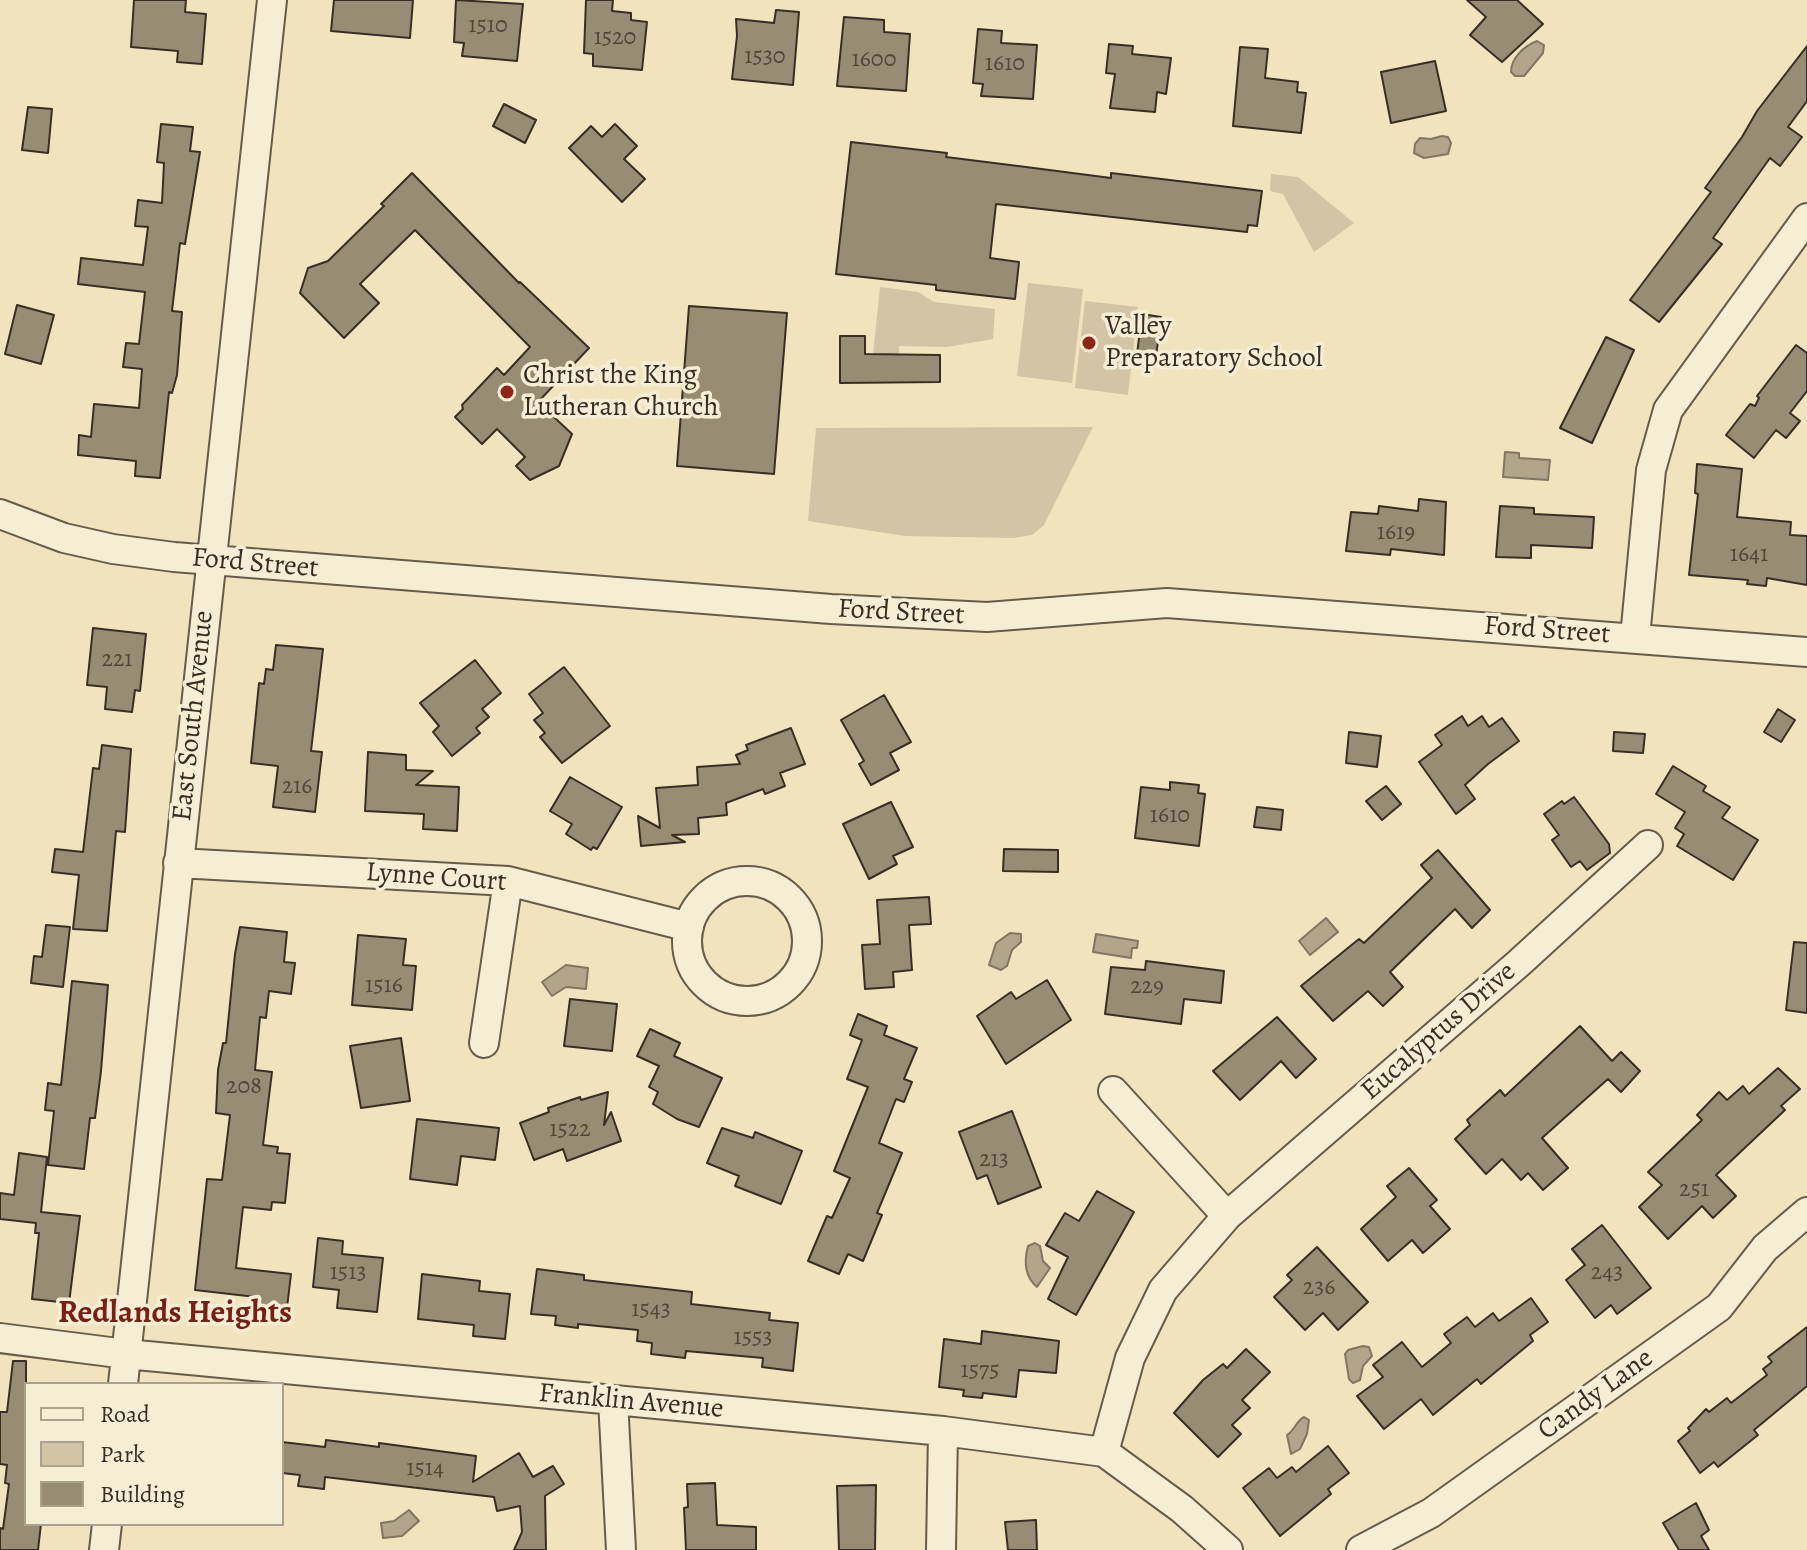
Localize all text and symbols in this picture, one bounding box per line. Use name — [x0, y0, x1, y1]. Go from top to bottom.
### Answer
house number: 1510 — [468, 12, 508, 40]
house number: 1520 — [594, 24, 636, 52]
house number: 1530 — [744, 43, 786, 71]
house number: 1600 — [852, 46, 896, 74]
house number: 1610 — [985, 50, 1025, 78]
place label: Valley Preparatory School — [1105, 310, 1323, 376]
marker: Valley Preparatory School — [1080, 334, 1098, 352]
place label: Christ the King Lutheran Church — [523, 359, 718, 425]
marker: Christ the King Lutheran Church — [498, 383, 516, 401]
house number: 1619 — [1377, 519, 1415, 547]
house number: 1641 — [1730, 541, 1768, 569]
street label: Ford Street — [190, 542, 320, 586]
street label: Ford Street — [837, 593, 965, 633]
street label: East South Avenue — [166, 609, 222, 823]
street label: Ford Street — [1483, 610, 1611, 652]
house number: 221 — [101, 646, 133, 674]
house number: 216 — [282, 773, 312, 801]
house number: 1610 — [1150, 802, 1190, 830]
street label: Lynne Court — [364, 856, 508, 900]
street label: Eucalyptus Drive — [1355, 956, 1523, 1108]
house number: 1516 — [365, 972, 403, 1000]
house number: 229 — [1130, 973, 1164, 1001]
house number: 208 — [226, 1073, 262, 1101]
house number: 1522 — [549, 1116, 591, 1144]
house number: 213 — [979, 1146, 1009, 1174]
house number: 251 — [1679, 1176, 1709, 1204]
house number: 1513 — [330, 1259, 366, 1287]
house number: 243 — [1591, 1259, 1623, 1287]
house number: 236 — [1303, 1274, 1335, 1302]
district label: Redlands Heights — [58, 1295, 292, 1333]
house number: 1543 — [631, 1296, 671, 1324]
house number: 1553 — [734, 1324, 772, 1352]
street label: Candy Lane — [1532, 1342, 1660, 1448]
house number: 1575 — [961, 1357, 999, 1385]
street label: Franklin Avenue — [537, 1377, 725, 1427]
legend — [24, 1382, 284, 1526]
text: Road — [100, 1398, 150, 1430]
text: Park — [100, 1438, 145, 1470]
house number: 1514 — [406, 1455, 444, 1483]
text: Building — [100, 1478, 185, 1510]

